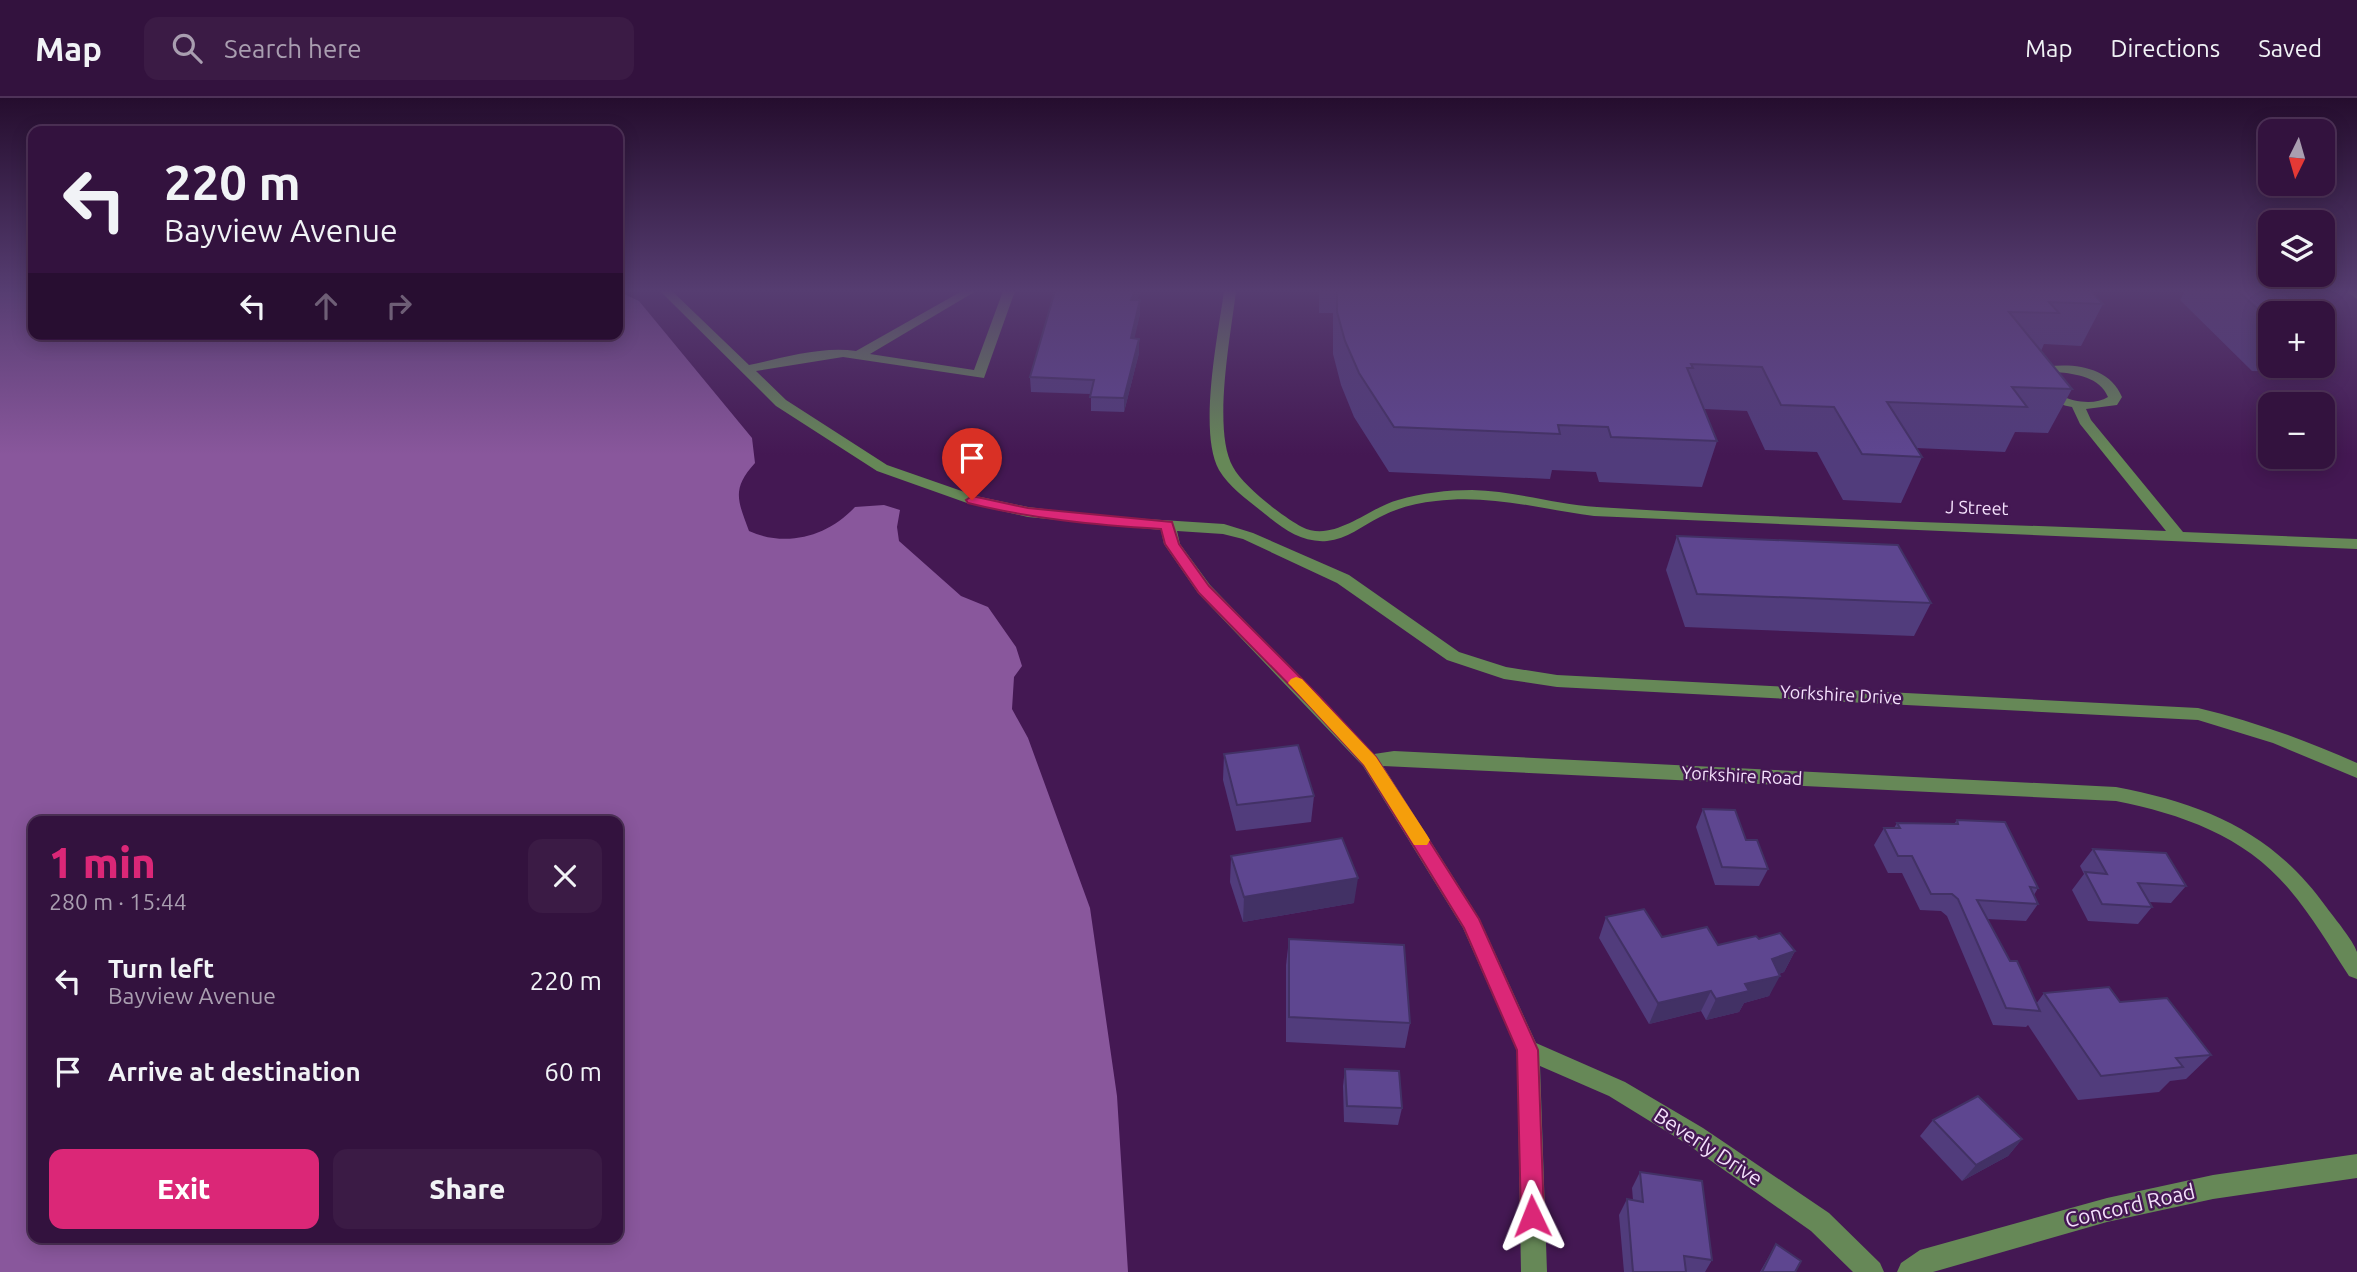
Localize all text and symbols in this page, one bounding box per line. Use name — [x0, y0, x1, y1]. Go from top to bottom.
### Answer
search box — [144, 17, 634, 80]
icon: search — [168, 29, 206, 67]
text: Map — [35, 30, 102, 67]
text: Search here — [224, 34, 362, 63]
text: Map — [2025, 35, 2072, 62]
text: Directions — [2110, 35, 2220, 62]
text: Saved — [2258, 35, 2322, 62]
north arrow — [2258, 119, 2334, 196]
map controls — [2258, 119, 2335, 469]
icon: left — [49, 154, 140, 245]
text: 220 m — [164, 154, 301, 209]
button: layers — [2258, 210, 2335, 287]
text: Bayview Avenue — [164, 212, 398, 248]
icon: left — [234, 287, 272, 325]
icon: ahead — [307, 287, 345, 325]
icon: right — [380, 287, 418, 325]
button: + — [2258, 301, 2335, 378]
button: − — [2258, 392, 2335, 469]
pin — [942, 428, 1002, 500]
icon: arrive — [953, 439, 991, 477]
street label: J Street — [1945, 496, 2009, 518]
street label: Yorkshire Drive — [1780, 681, 1902, 707]
street label: Yorkshire Road — [1681, 762, 1803, 788]
text: 1 min — [49, 839, 156, 886]
button: close — [528, 839, 602, 913]
text: 280 m · 15:44 — [49, 889, 187, 914]
text: Turn left — [108, 954, 214, 983]
icon: left — [49, 962, 87, 1000]
text: 220 m — [530, 966, 602, 995]
text: Bayview Avenue — [108, 983, 276, 1008]
icon: arrive — [49, 1053, 87, 1091]
text: Arrive at destination — [108, 1057, 361, 1086]
text: 60 m — [544, 1057, 602, 1086]
street label: Beverly Drive — [1650, 1102, 1767, 1190]
button: Exit — [49, 1149, 319, 1229]
button: Share — [333, 1149, 602, 1229]
street label: Concord Road — [2062, 1178, 2197, 1232]
position arrow — [1495, 1179, 1569, 1253]

